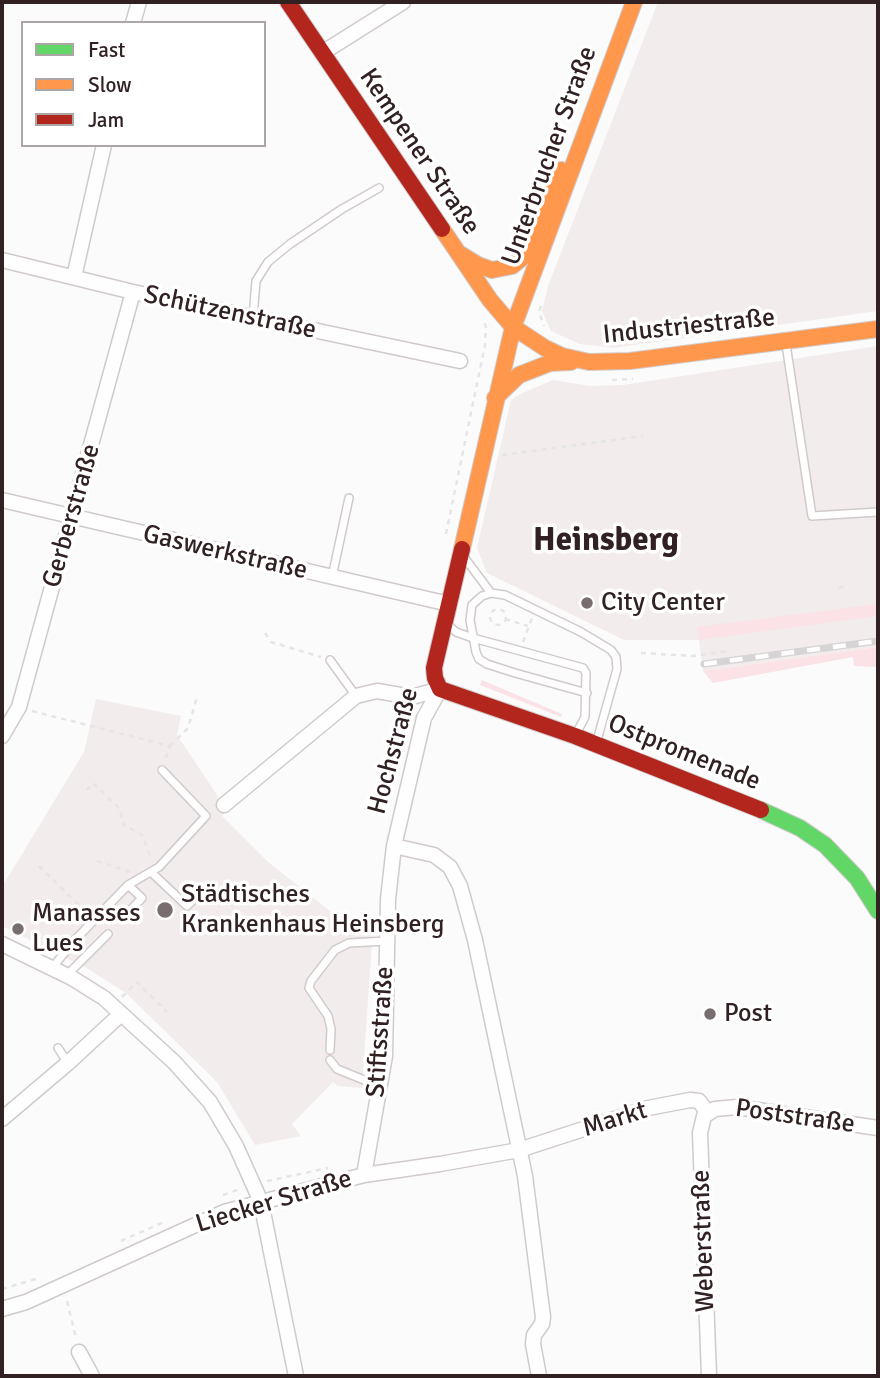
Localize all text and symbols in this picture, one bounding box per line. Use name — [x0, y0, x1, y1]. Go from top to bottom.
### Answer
legend — [21, 21, 266, 147]
text: Fast — [88, 37, 125, 63]
street label: Unterbrucher Straße — [496, 42, 604, 270]
street label: Kempener Straße — [352, 63, 486, 241]
text: Slow — [88, 72, 132, 98]
text: Jam — [88, 107, 124, 133]
street label: Schützenstraße — [141, 280, 319, 346]
street label: Industriestraße — [601, 302, 777, 352]
street label: Gerberstraße — [37, 441, 107, 591]
street label: Gaswerkstraße — [140, 519, 310, 587]
district label: Heinsberg — [533, 521, 679, 561]
place label: City Center — [601, 587, 725, 619]
marker: City Center — [579, 595, 595, 611]
street label: Hochstraße — [362, 684, 426, 818]
street label: Ostpromenade — [603, 708, 765, 798]
place label: Städtisches Krankenhaus Heinsberg — [181, 879, 445, 940]
place label: Manasses Lues — [32, 898, 141, 960]
marker: Städtisches Krankenhaus Heinsberg — [155, 900, 175, 920]
marker: Manasses Lues — [10, 921, 26, 937]
street label: Stiftsstraße — [361, 965, 401, 1099]
place label: Post — [724, 998, 772, 1030]
marker: Post — [702, 1006, 718, 1022]
street label: Poststraße — [733, 1093, 857, 1141]
street label: Markt — [579, 1095, 651, 1145]
street label: Liecker Straße — [192, 1163, 356, 1241]
street label: Weberstraße — [686, 1169, 722, 1313]

